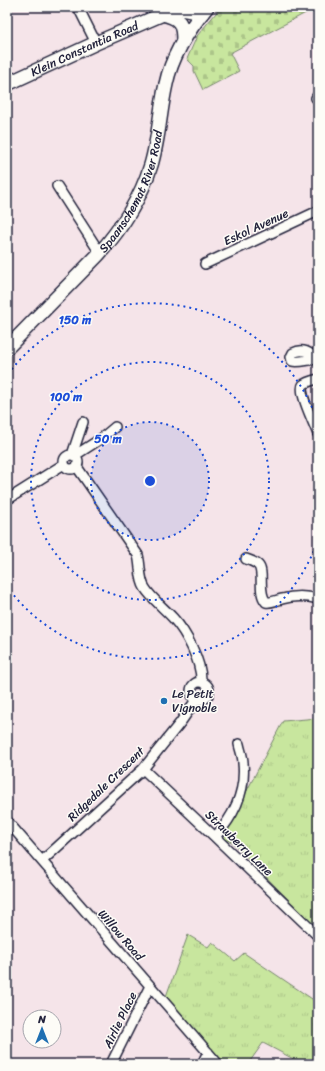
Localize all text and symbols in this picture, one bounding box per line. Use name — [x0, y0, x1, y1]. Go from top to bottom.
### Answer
street label: Klein Constantia Road — [27, 14, 143, 83]
street label: Spaanschemat River Road — [93, 127, 169, 258]
street label: Eskol Avenue — [220, 202, 292, 252]
text: 150 m — [59, 309, 92, 331]
text: 100 m — [50, 386, 83, 408]
text: 50 m — [94, 428, 122, 450]
centre of rings — [143, 474, 157, 488]
place label: Le Petit Vignoble — [172, 683, 217, 719]
marker: Le Petit Vignoble — [159, 696, 169, 706]
street label: Ridgedale Crescent — [62, 740, 151, 827]
street label: Strawberry Lane — [200, 804, 278, 882]
street label: Willow Road — [92, 904, 151, 967]
street label: Airlie Place — [96, 988, 143, 1053]
north arrow — [22, 1009, 62, 1049]
text: N — [37, 1010, 46, 1029]

